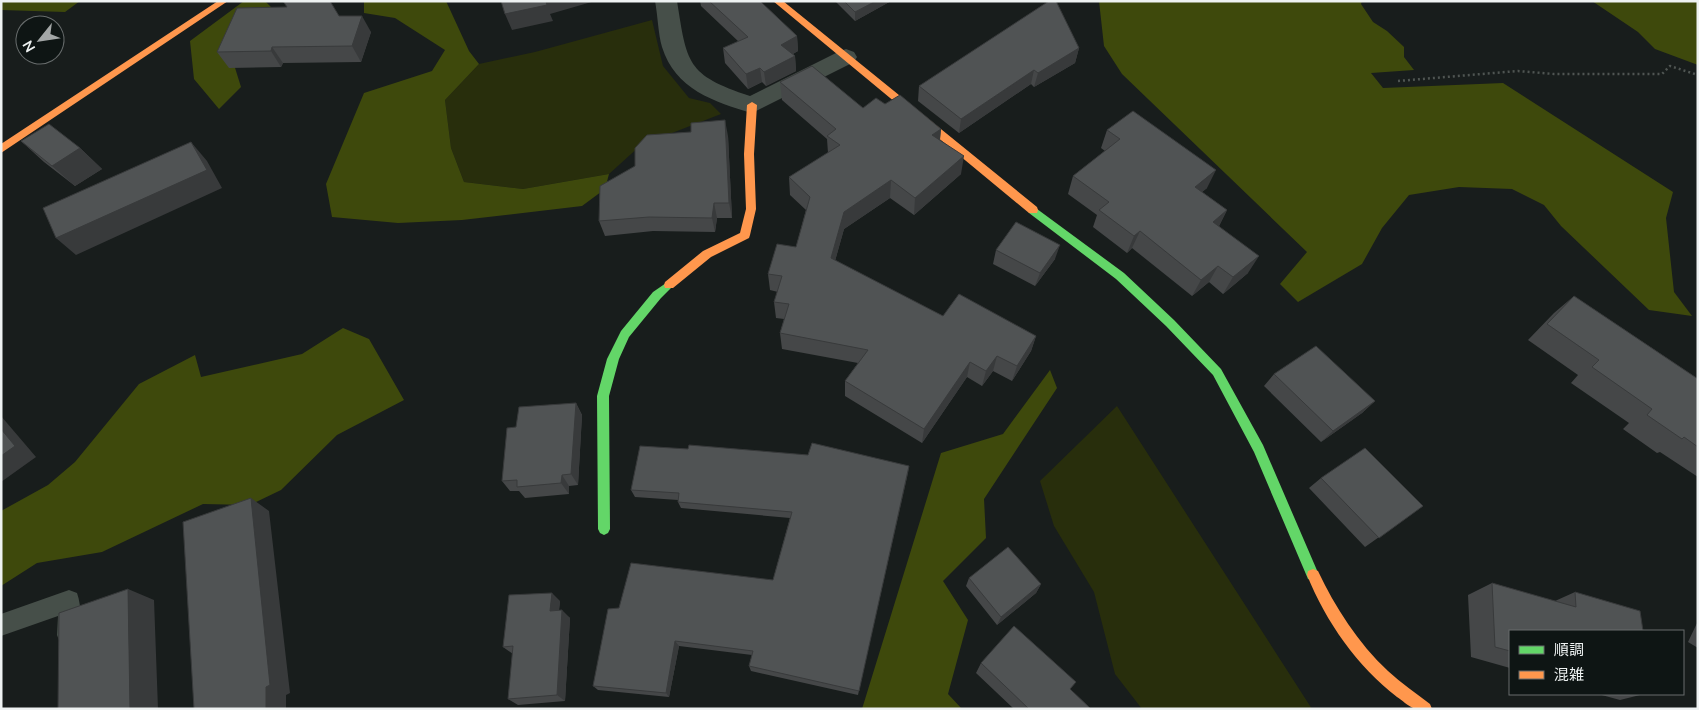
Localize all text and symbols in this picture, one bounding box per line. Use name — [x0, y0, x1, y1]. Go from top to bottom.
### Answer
north arrow — [15, 15, 65, 65]
text: N — [18, 37, 40, 56]
legend — [1509, 630, 1684, 695]
text: 順調 — [1554, 640, 1584, 660]
text: 混雑 — [1554, 665, 1584, 685]

